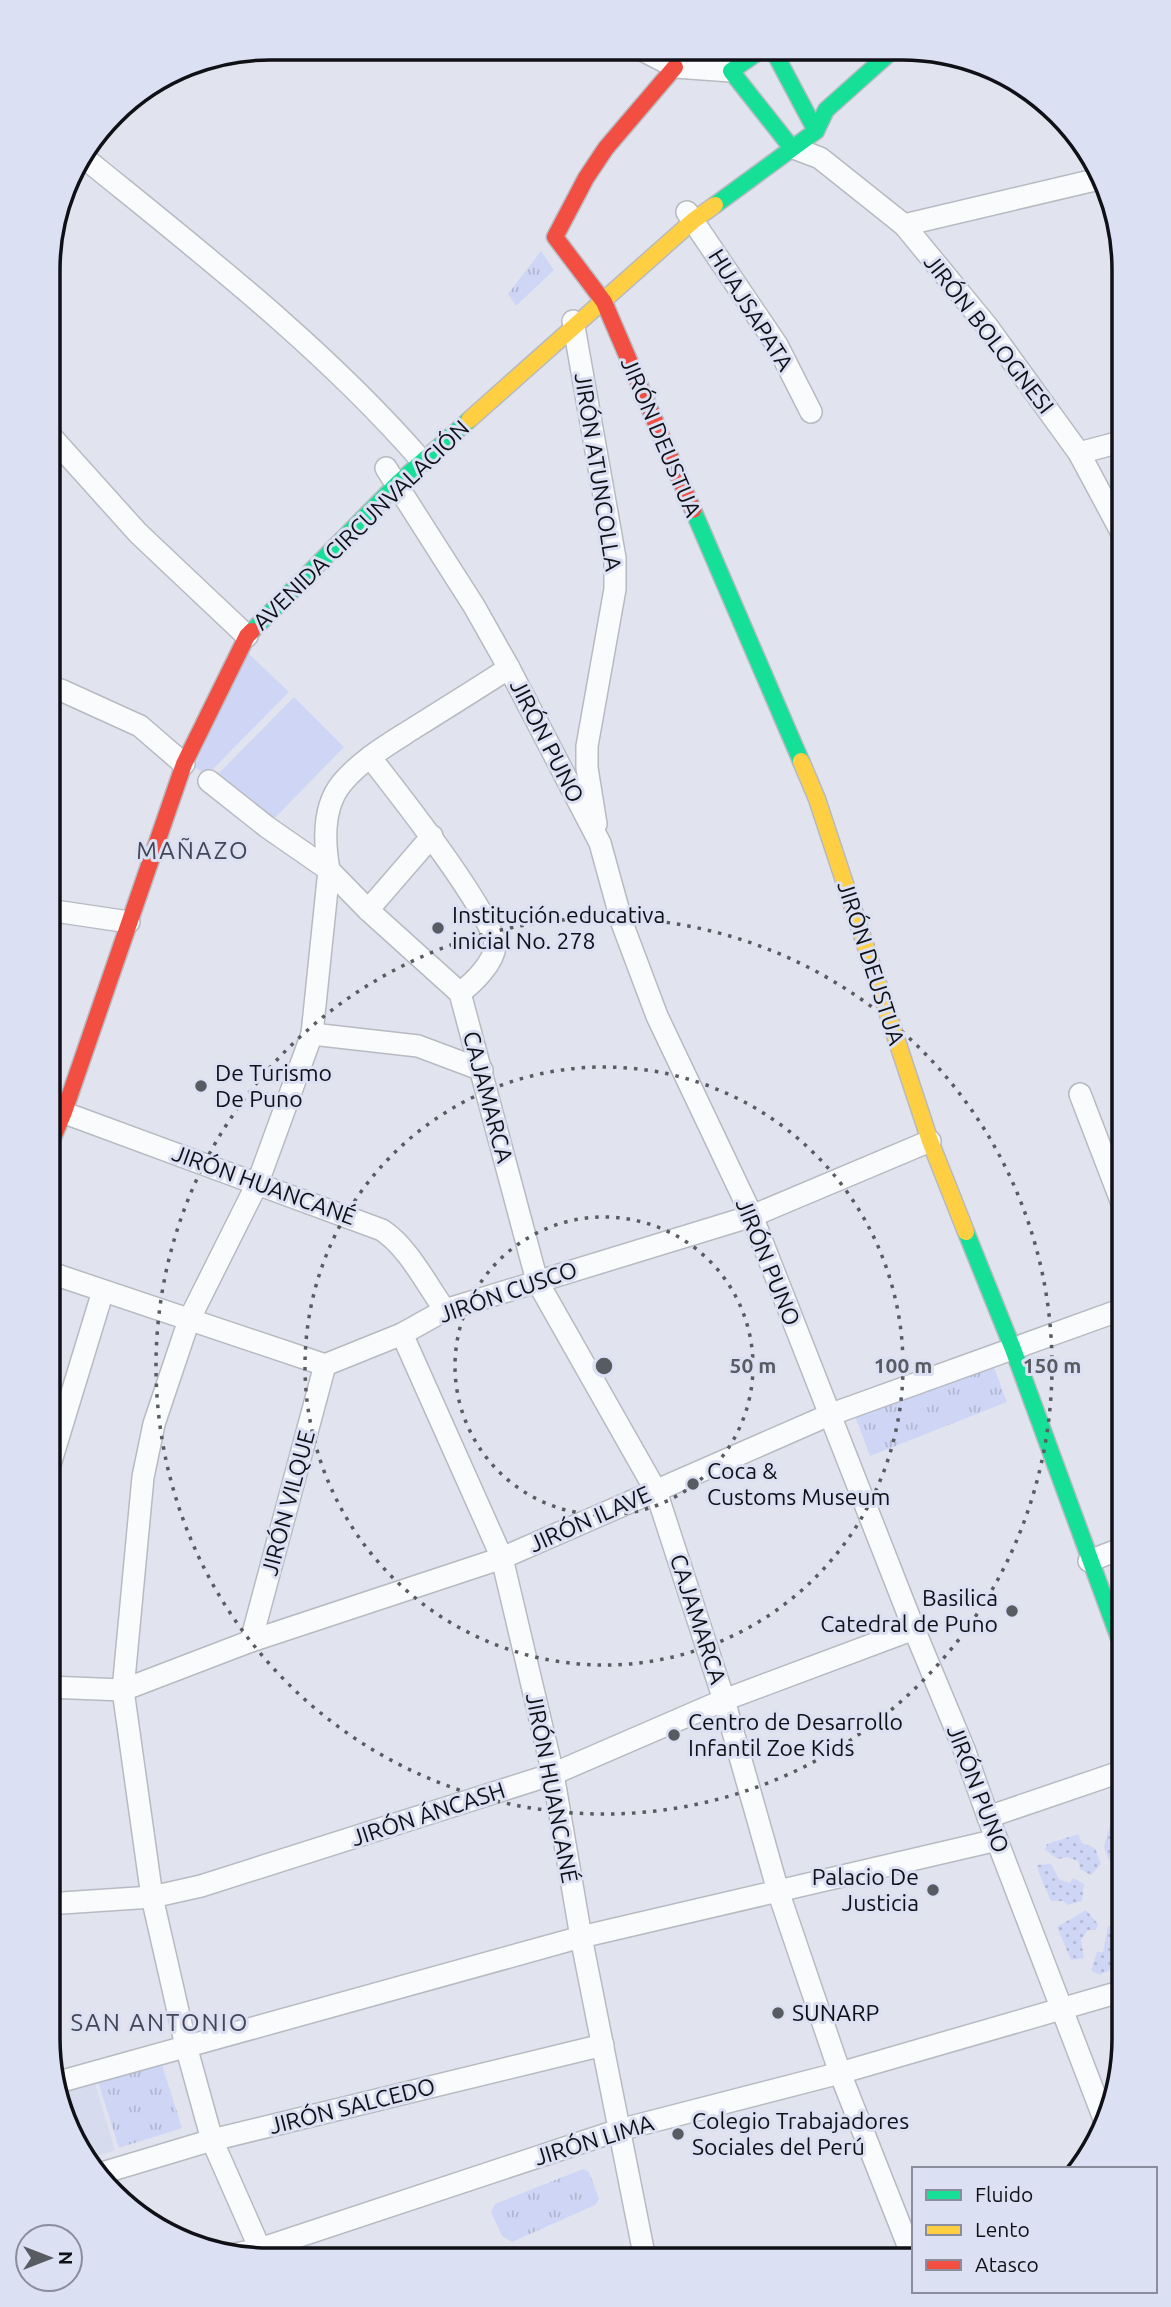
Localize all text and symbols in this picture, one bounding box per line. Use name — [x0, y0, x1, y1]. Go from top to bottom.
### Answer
street label: HUAJSAPATA — [704, 244, 799, 375]
street label: JIRÓN BOLOGNESI — [920, 249, 1060, 418]
street label: JIRÓN DEUSTUA — [617, 353, 707, 520]
street label: JIRÓN ATUNCOLLA — [570, 371, 628, 573]
street label: AVENIDA CIRCUNVALACIÓN — [247, 414, 474, 634]
street label: JIRÓN PUNO — [506, 675, 590, 806]
district label: MAÑAZO — [136, 837, 250, 864]
street label: JIRÓN DEUSTUA — [833, 877, 911, 1048]
place label: Institución educativa inicial No. 278 — [452, 902, 665, 953]
marker: Institución educativa inicial No. 278 — [430, 920, 446, 936]
street label: CAJAMARCA — [459, 1028, 518, 1165]
place label: De Turismo De Puno — [215, 1060, 332, 1111]
marker: De Turismo De Puno — [193, 1078, 209, 1094]
street label: JIRÓN HUANCANÉ — [169, 1139, 359, 1229]
street label: JIRÓN PUNO — [732, 1194, 806, 1329]
street label: JIRÓN CUSCO — [435, 1255, 580, 1327]
text: 50 m — [730, 1353, 776, 1377]
text: 100 m — [874, 1353, 932, 1377]
text: 150 m — [1023, 1353, 1081, 1377]
centre of rings — [592, 1354, 616, 1378]
street label: JIRÓN VILQUE — [255, 1427, 319, 1578]
place label: Coca & Customs Museum — [707, 1458, 890, 1509]
marker: Coca & Customs Museum — [685, 1476, 701, 1492]
street label: JIRÓN ILAVE — [525, 1480, 655, 1557]
street label: CAJAMARCA — [666, 1551, 731, 1687]
place label: Basilica Catedral de Puno — [820, 1585, 998, 1636]
marker: Basilica Catedral de Puno — [1004, 1603, 1020, 1619]
street label: JIRÓN HUANCANÉ — [522, 1691, 584, 1885]
place label: Centro de Desarrollo Infantil Zoe Kids — [688, 1709, 903, 1760]
street label: JIRÓN PUNO — [943, 1721, 1015, 1856]
marker: Centro de Desarrollo Infantil Zoe Kids — [666, 1727, 682, 1743]
street label: JIRÓN ÁNCASH — [347, 1776, 508, 1850]
place label: Palacio De Justicia — [812, 1864, 919, 1915]
marker: Palacio De Justicia — [925, 1882, 941, 1898]
place label: SUNARP — [792, 2000, 879, 2025]
marker: SUNARP — [770, 2005, 786, 2021]
district label: SAN ANTONIO — [70, 2009, 250, 2036]
street label: JIRÓN SALCEDO — [266, 2072, 437, 2138]
place label: Colegio Trabajadores Sociales del Perú — [692, 2108, 909, 2159]
street label: JIRÓN LIMA — [531, 2109, 657, 2170]
marker: Colegio Trabajadores Sociales del Perú — [670, 2126, 686, 2142]
legend — [912, 2167, 1157, 2293]
text: Fluido — [975, 2182, 1033, 2206]
text: Lento — [975, 2217, 1030, 2241]
north arrow — [14, 2223, 84, 2293]
text: N — [55, 2251, 77, 2265]
text: Atasco — [975, 2252, 1039, 2276]

